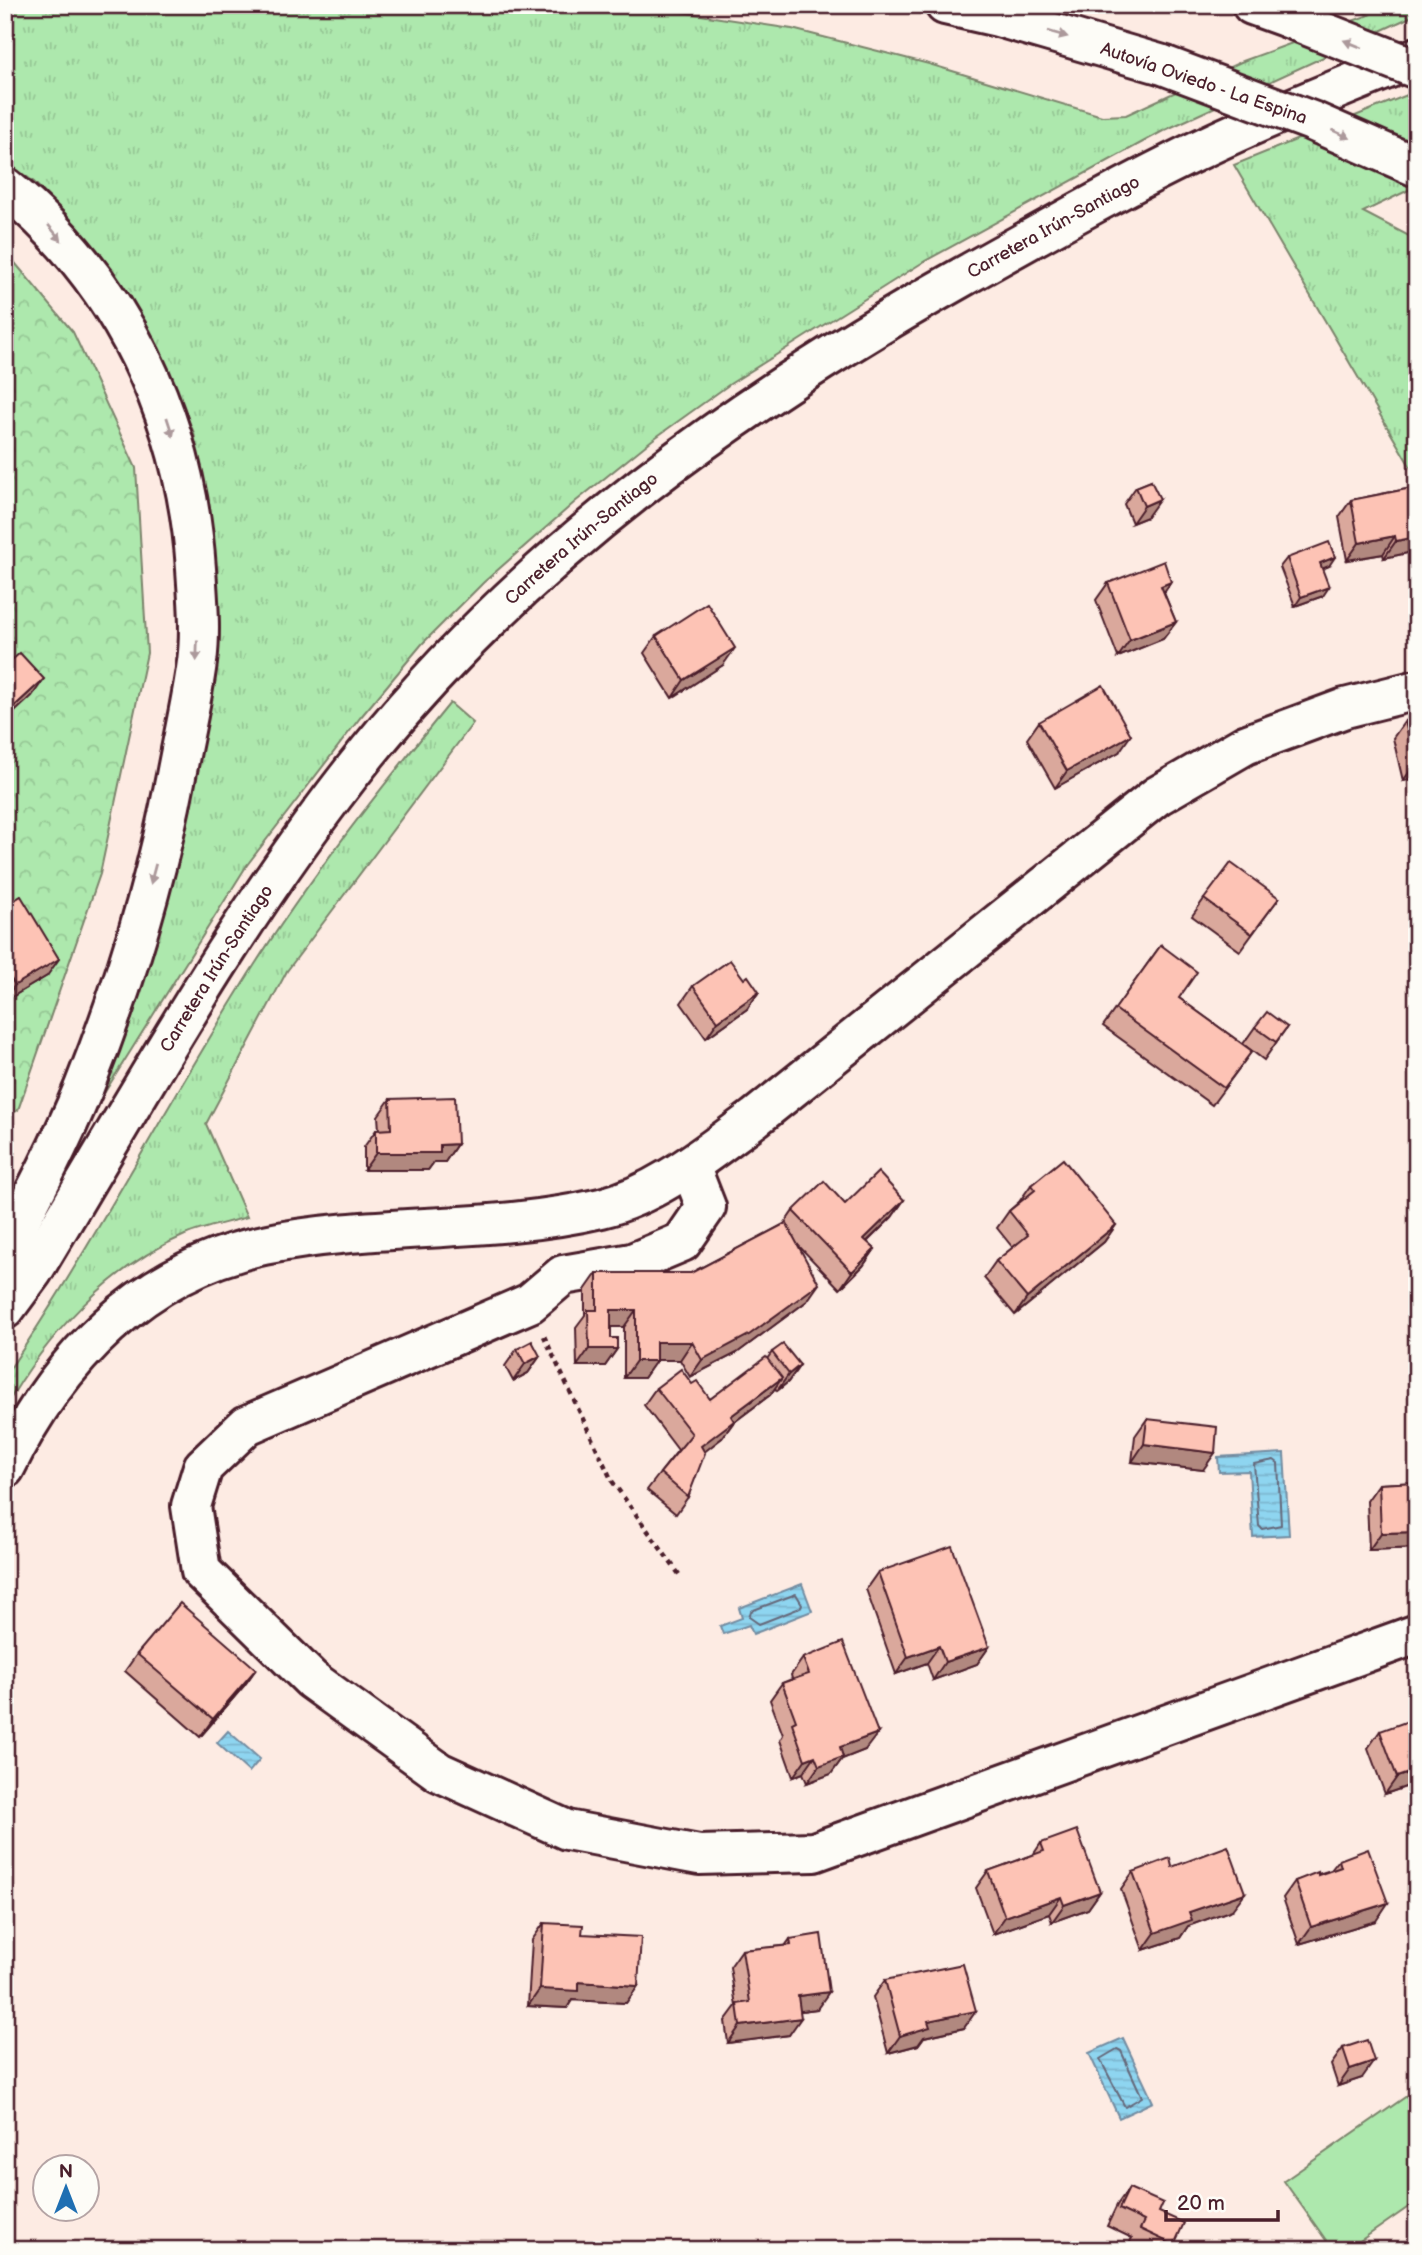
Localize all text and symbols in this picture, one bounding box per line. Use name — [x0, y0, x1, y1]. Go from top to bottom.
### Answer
one-way arrow — [1048, 30, 1069, 40]
street label: Autovía Oviedo - La Espina — [1098, 38, 1310, 129]
one-way arrow — [1343, 39, 1364, 50]
one-way arrow — [1331, 129, 1352, 140]
street label: Carretera Irún-Santiago — [964, 171, 1144, 283]
one-way arrow — [47, 224, 62, 241]
one-way arrow — [165, 417, 175, 438]
street label: Carretera Irún-Santiago — [501, 468, 662, 609]
one-way arrow — [191, 640, 203, 662]
one-way arrow — [147, 863, 158, 885]
street label: Carretera Irún-Santiago — [156, 881, 278, 1056]
north arrow — [32, 2154, 102, 2224]
text: N — [59, 2161, 73, 2184]
scale bar — [1166, 2178, 1278, 2222]
text: 20 m — [1177, 2191, 1225, 2216]

